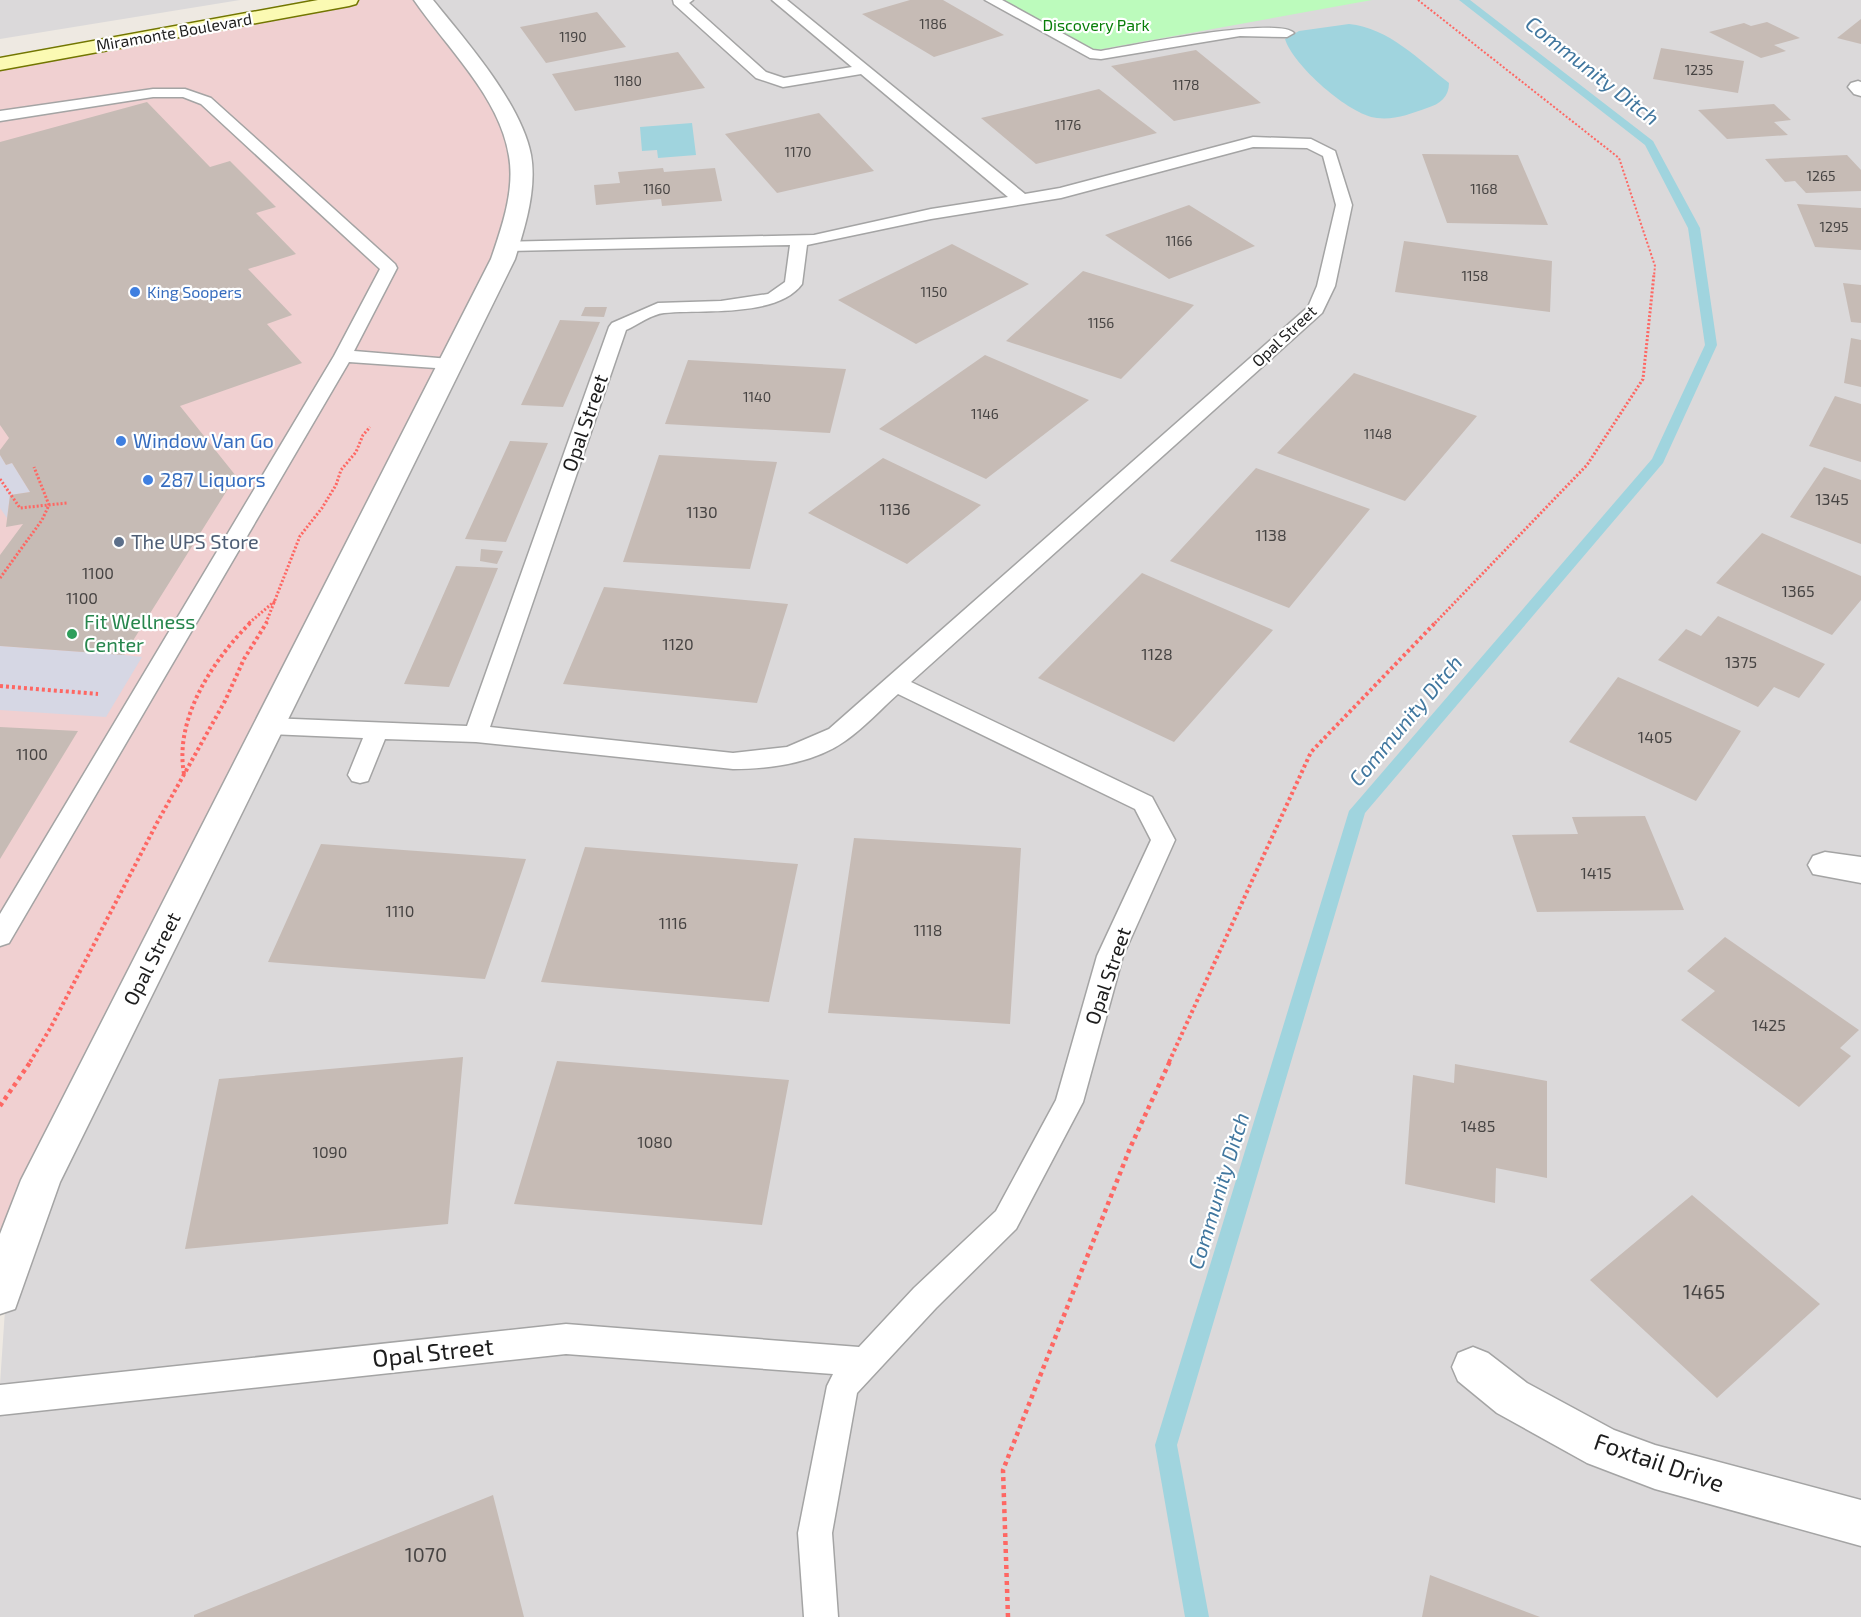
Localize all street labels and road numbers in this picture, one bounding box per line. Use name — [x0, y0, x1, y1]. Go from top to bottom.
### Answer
street label: Miramonte Boulevard — [95, 8, 253, 55]
street label: Opal Street — [1248, 301, 1320, 370]
street label: Opal Street — [556, 370, 612, 475]
street label: Opal Street — [117, 908, 185, 1009]
street label: Opal Street — [1079, 923, 1135, 1028]
street label: Opal Street — [371, 1331, 495, 1372]
street label: Foxtail Drive — [1591, 1426, 1728, 1497]

